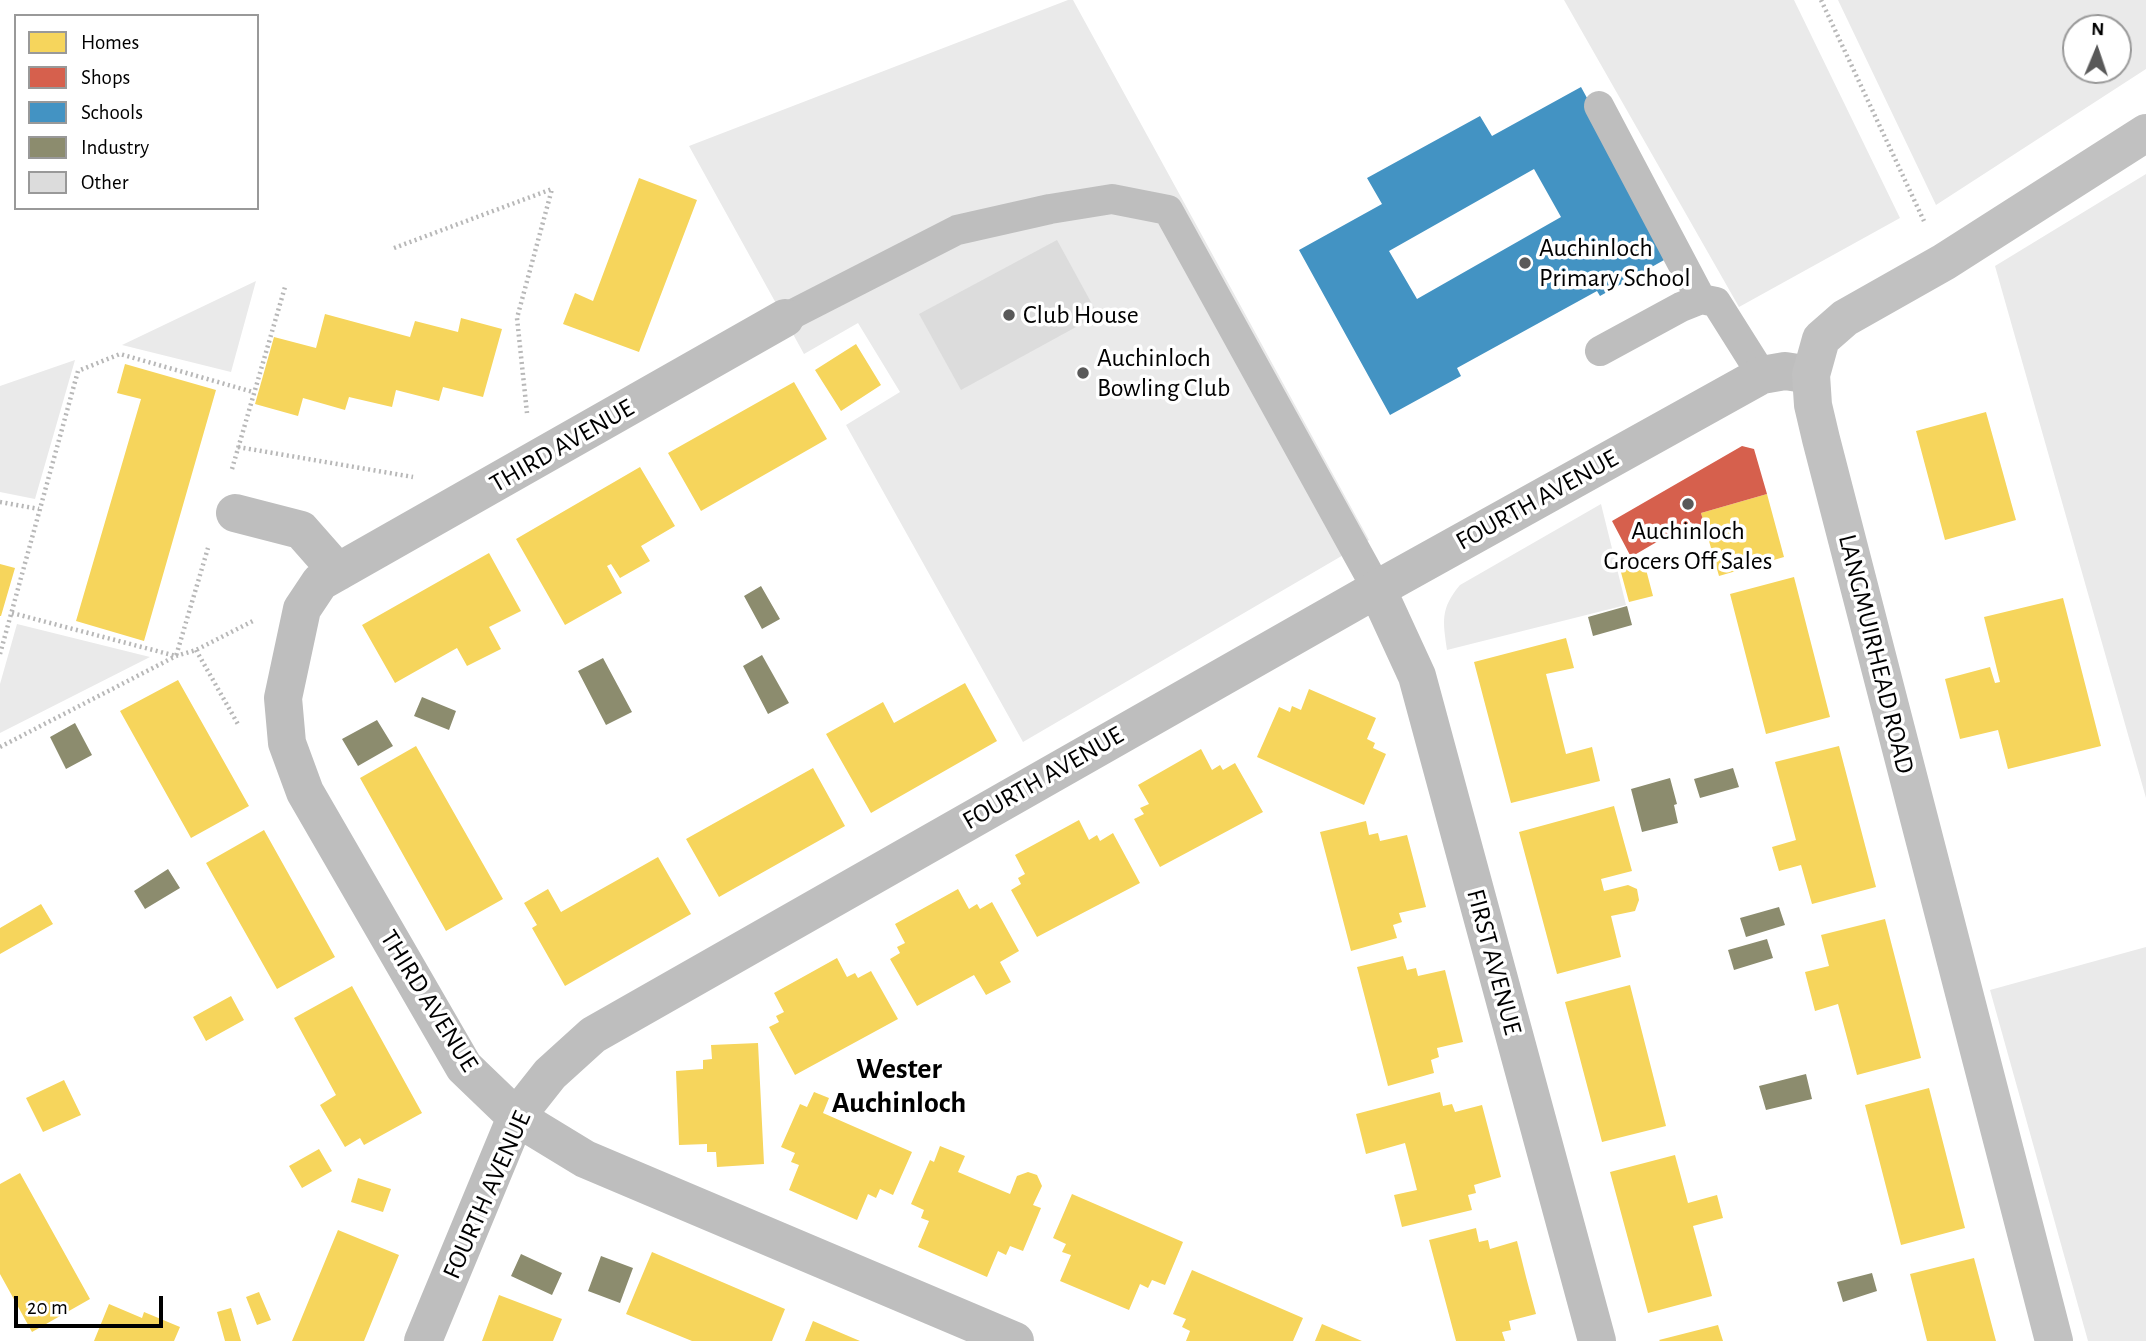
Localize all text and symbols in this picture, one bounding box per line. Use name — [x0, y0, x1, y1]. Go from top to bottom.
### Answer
legend — [14, 14, 259, 210]
north arrow — [2062, 14, 2132, 84]
text: N — [2091, 20, 2105, 39]
text: Homes — [81, 32, 139, 53]
text: Shops — [81, 67, 130, 88]
text: Schools — [81, 102, 143, 123]
text: Industry — [81, 137, 149, 158]
text: Other — [81, 172, 128, 193]
place label: Auchinloch Primary School — [1539, 232, 1691, 294]
marker: Auchinloch Primary School — [1517, 255, 1533, 271]
place label: Club House — [1023, 299, 1139, 331]
marker: Club House — [1001, 307, 1017, 323]
place label: Auchinloch Bowling Club — [1097, 342, 1230, 404]
marker: Auchinloch Bowling Club — [1075, 365, 1091, 381]
street label: THIRD AVENUE — [484, 392, 640, 500]
street label: FOURTH AVENUE — [1450, 443, 1624, 557]
marker: Auchinloch Grocers Off Sales — [1680, 496, 1696, 512]
place label: Auchinloch Grocers Off Sales — [1604, 515, 1772, 576]
street label: LANGMUIRHEAD ROAD — [1831, 531, 1921, 777]
street label: FOURTH AVENUE — [957, 719, 1129, 837]
street label: FIRST AVENUE — [1460, 886, 1528, 1038]
street label: THIRD AVENUE — [373, 924, 485, 1078]
district label: Wester Auchinloch — [832, 1051, 966, 1122]
street label: FOURTH AVENUE — [436, 1106, 538, 1284]
scale bar — [18, 1282, 166, 1326]
text: 20 m — [27, 1297, 68, 1318]

